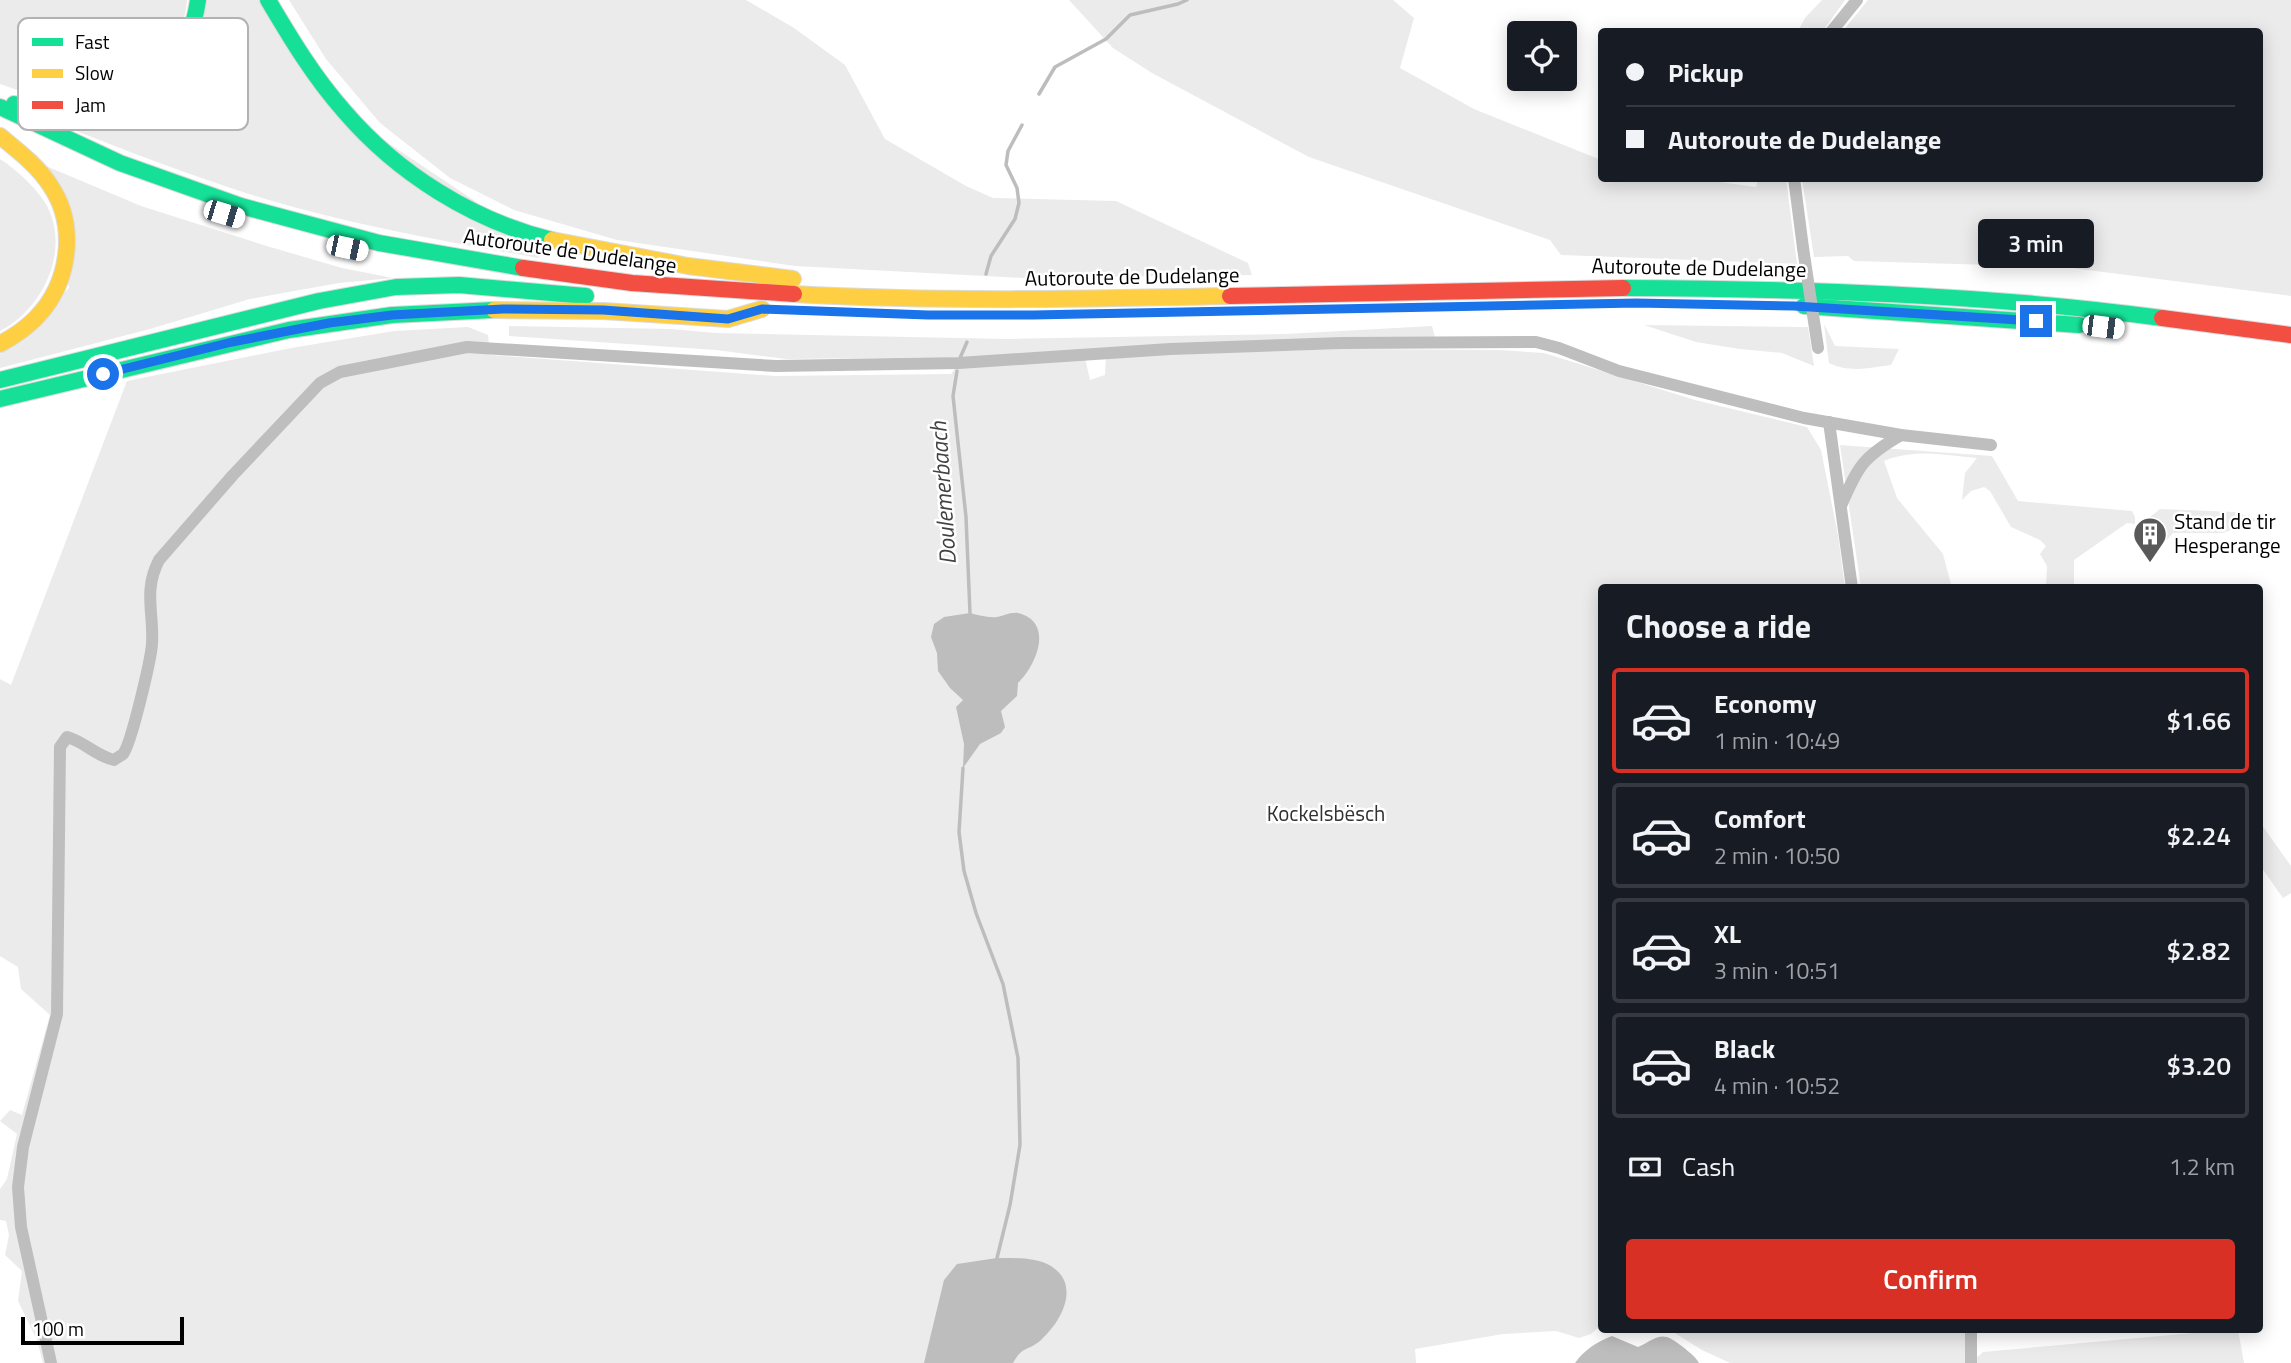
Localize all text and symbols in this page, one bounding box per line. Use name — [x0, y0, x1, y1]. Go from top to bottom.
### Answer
legend — [18, 18, 248, 130]
map controls — [1507, 21, 1577, 91]
button: locate — [1507, 21, 1577, 91]
text: Fast — [75, 27, 110, 56]
text: Pickup — [1668, 53, 1744, 92]
text: Slow — [75, 58, 114, 87]
text: Jam — [75, 90, 106, 119]
text: Autoroute de Dudelange — [1668, 120, 1941, 159]
car — [201, 198, 248, 230]
street label: Autoroute de Dudelange — [462, 219, 679, 281]
callout: 3 min — [1978, 219, 2094, 268]
text: 3 min — [2008, 226, 2064, 261]
car — [325, 233, 370, 263]
street label: Autoroute de Dudelange — [1591, 249, 1807, 285]
street label: Autoroute de Dudelange — [1024, 258, 1240, 294]
route end — [2020, 305, 2052, 337]
car — [2081, 314, 2126, 340]
route start — [87, 358, 119, 390]
water label: Doulemerbaach — [920, 420, 965, 566]
place label: Stand de tir Hesperange — [2174, 505, 2281, 561]
building icon: Stand de tir Hesperange — [2131, 515, 2169, 564]
text: Choose a ride — [1626, 602, 1811, 650]
text: Economy — [1714, 684, 1816, 723]
icon: car — [1630, 689, 1693, 752]
text: $1.66 — [2167, 701, 2231, 740]
text: 1 min · 10:49 — [1714, 723, 1840, 758]
park label: Kockelsbësch — [1267, 797, 1385, 829]
text: Comfort — [1714, 799, 1806, 838]
icon: car — [1630, 804, 1693, 867]
text: $2.24 — [2167, 816, 2231, 855]
text: 2 min · 10:50 — [1714, 838, 1840, 873]
text: XL — [1714, 914, 1741, 953]
icon: car — [1630, 919, 1693, 982]
text: $2.82 — [2167, 931, 2231, 970]
text: 3 min · 10:51 — [1714, 953, 1840, 988]
text: Black — [1714, 1029, 1775, 1068]
icon: car — [1630, 1034, 1693, 1097]
text: $3.20 — [2167, 1046, 2231, 1085]
text: 4 min · 10:52 — [1714, 1068, 1840, 1103]
text: Cash — [1682, 1147, 1735, 1186]
icon: cash — [1626, 1148, 1664, 1186]
text: 1.2 km — [2169, 1149, 2235, 1184]
button: Confirm — [1626, 1239, 2235, 1319]
scale bar — [21, 1314, 184, 1346]
text: 100 m — [32, 1314, 84, 1343]

